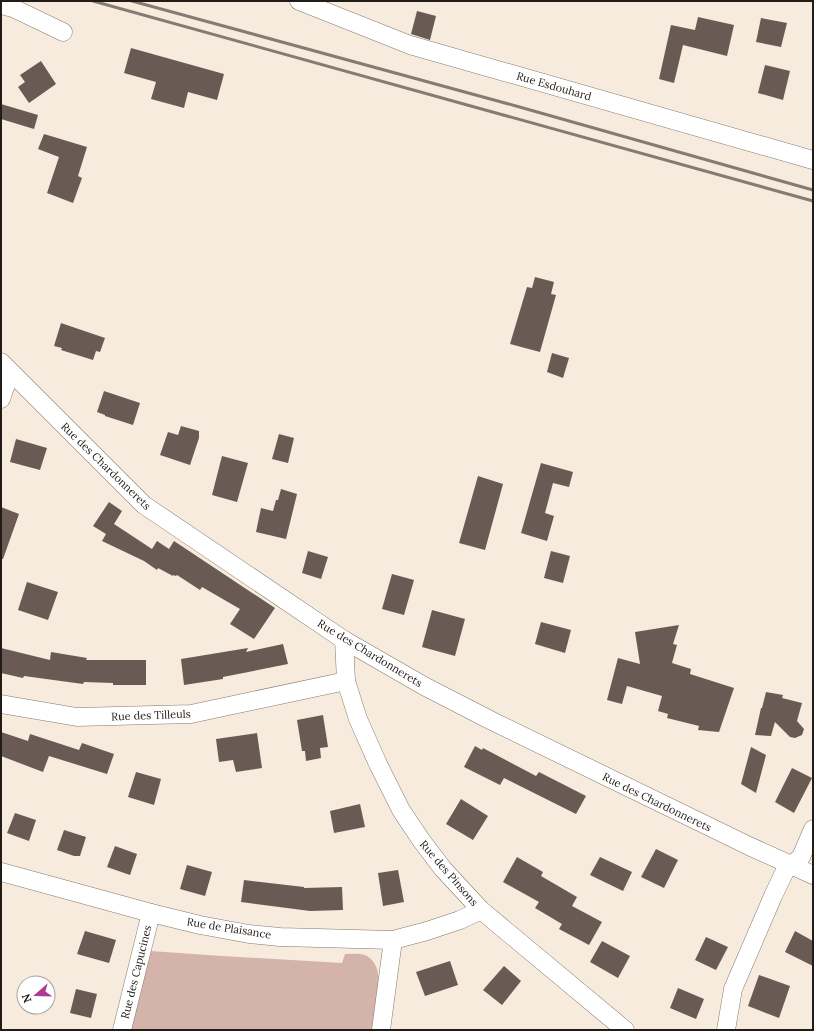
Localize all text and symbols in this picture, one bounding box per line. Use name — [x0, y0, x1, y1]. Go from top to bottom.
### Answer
street label: Rue Esdouhard — [515, 69, 594, 104]
street label: Rue des Chardonnerets — [58, 419, 154, 513]
street label: Rue des Chardonnerets — [315, 616, 425, 690]
street label: Rue des Tilleuls — [111, 707, 191, 723]
street label: Rue des Chardonnerets — [600, 769, 714, 835]
street label: Rue des Pinsons — [417, 837, 481, 909]
street label: Rue de Plaisance — [186, 914, 272, 942]
street label: Rue des Capucines — [118, 924, 154, 1020]
north arrow — [16, 975, 56, 1015]
text: N — [18, 992, 35, 1005]

